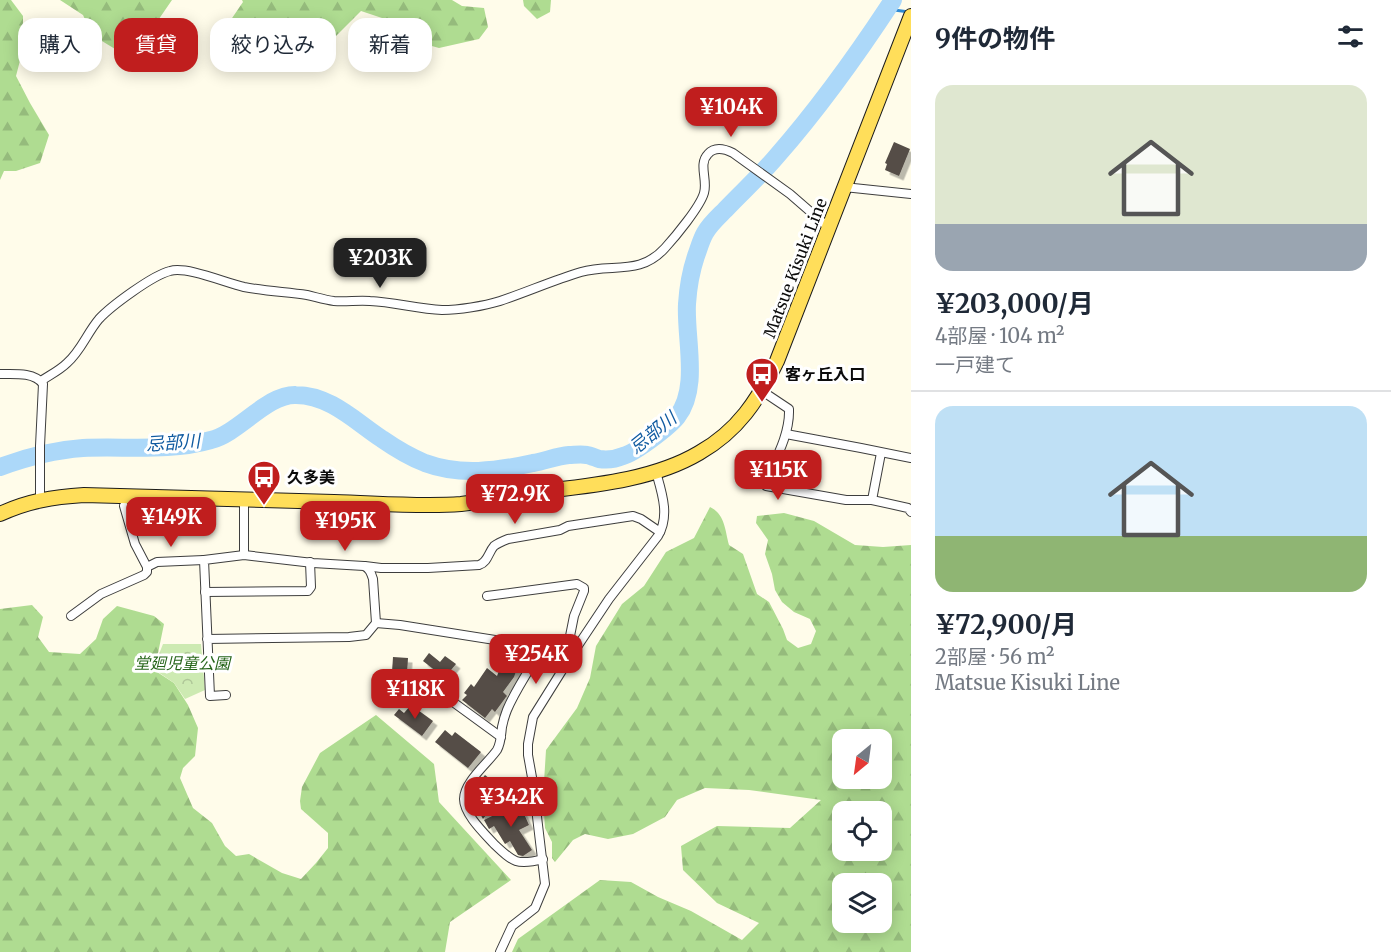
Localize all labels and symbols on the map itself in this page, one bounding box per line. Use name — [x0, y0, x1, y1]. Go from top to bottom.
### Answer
pin: ¥104K — [689, 87, 773, 138]
street label: Matsue Kisuki Line — [759, 195, 831, 341]
pin: ¥203K — [338, 238, 422, 289]
bus stop icon: 客ヶ丘入口 — [744, 356, 780, 403]
place label: 客ヶ丘入口 — [785, 364, 865, 384]
water label: 忌部川 — [624, 405, 682, 459]
water label: 忌部川 — [145, 429, 203, 456]
pin: ¥115K — [736, 450, 820, 501]
bus stop icon: 久多美 — [246, 459, 282, 506]
place label: 久多美 — [287, 467, 335, 487]
pin: ¥72.9K — [466, 474, 564, 525]
pin: ¥149K — [129, 497, 213, 548]
pin: ¥195K — [303, 501, 387, 552]
pin: ¥254K — [494, 634, 578, 685]
park label: 堂廻児童公園 — [134, 653, 232, 673]
pin: ¥118K — [373, 669, 457, 720]
north arrow — [832, 729, 892, 789]
pin: ¥342K — [469, 777, 553, 828]

